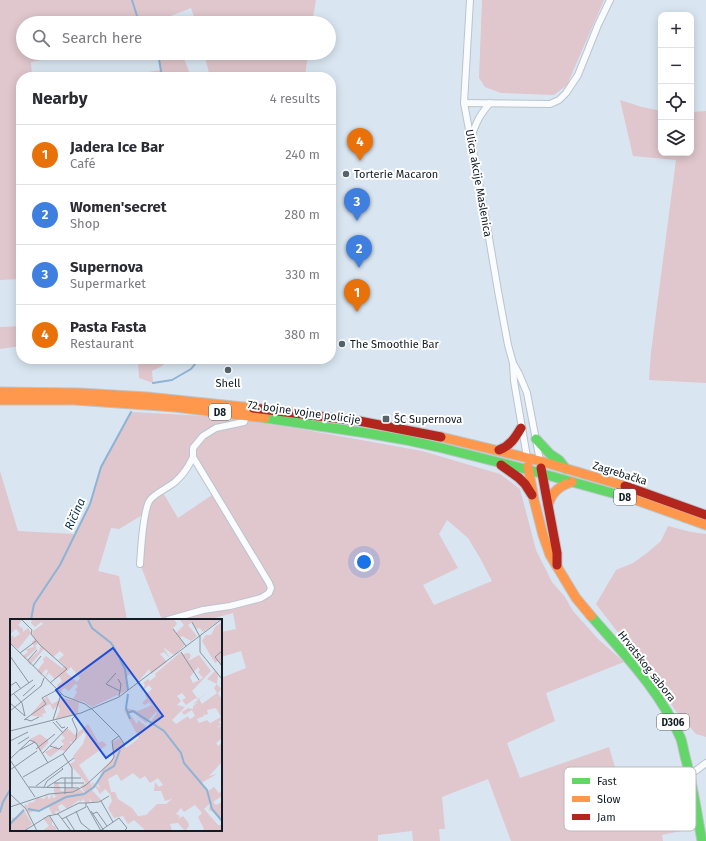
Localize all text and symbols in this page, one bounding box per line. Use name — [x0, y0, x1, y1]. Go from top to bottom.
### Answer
map controls — [658, 12, 694, 156]
button: + — [658, 12, 694, 48]
search box — [16, 16, 336, 60]
icon: search — [30, 27, 52, 49]
text: Search here — [62, 29, 142, 47]
button: − — [658, 48, 694, 84]
button: locate — [658, 84, 694, 120]
text: Nearby — [32, 88, 87, 109]
text: 4 results — [270, 91, 320, 106]
button: layers — [658, 120, 694, 156]
pin: 4 — [347, 128, 373, 161]
street label: Ulica akcije Maslenica — [463, 128, 494, 238]
text: Jadera Ice Bar — [70, 138, 164, 156]
text: 1 — [42, 147, 48, 162]
text: 240 m — [285, 147, 320, 162]
text: Café — [70, 156, 96, 171]
place label: Torterie Macaron — [354, 168, 438, 181]
marker: Torterie Macaron — [341, 169, 351, 179]
pin: 3 — [344, 188, 370, 221]
text: Women'secret — [70, 198, 167, 216]
text: 2 — [42, 207, 48, 222]
text: 280 m — [285, 207, 320, 222]
text: Shop — [70, 216, 100, 231]
pin: 2 — [346, 235, 372, 268]
text: Supernova — [70, 258, 143, 276]
text: 3 — [42, 267, 48, 282]
text: 330 m — [285, 267, 320, 282]
text: Supermarket — [70, 276, 146, 291]
pin: 1 — [344, 279, 370, 312]
text: Pasta Fasta — [70, 318, 146, 336]
text: 4 — [41, 327, 49, 342]
text: 380 m — [285, 327, 320, 342]
text: Restaurant — [70, 336, 134, 351]
place label: The Smoothie Bar — [350, 338, 439, 351]
marker: The Smoothie Bar — [337, 339, 347, 349]
marker: Shell — [223, 365, 233, 375]
place label: Shell — [216, 377, 240, 390]
street label: 72. bojne vojne policije — [247, 398, 361, 427]
road number: D8 — [209, 404, 231, 420]
place label: ŠC Supernova — [394, 412, 462, 426]
marker: ŠC Supernova — [381, 414, 391, 424]
street label: Zagrebačka — [591, 459, 649, 488]
road number: D8 — [614, 489, 636, 505]
water label: Ričina — [62, 496, 88, 532]
your location — [354, 552, 374, 572]
inset map — [10, 619, 222, 831]
street label: Hrvatskog sabora — [615, 628, 678, 704]
road number: D306 — [657, 714, 689, 730]
legend — [564, 767, 696, 831]
text: Fast — [597, 775, 617, 788]
text: Slow — [597, 793, 621, 806]
text: Jam — [597, 811, 616, 824]

